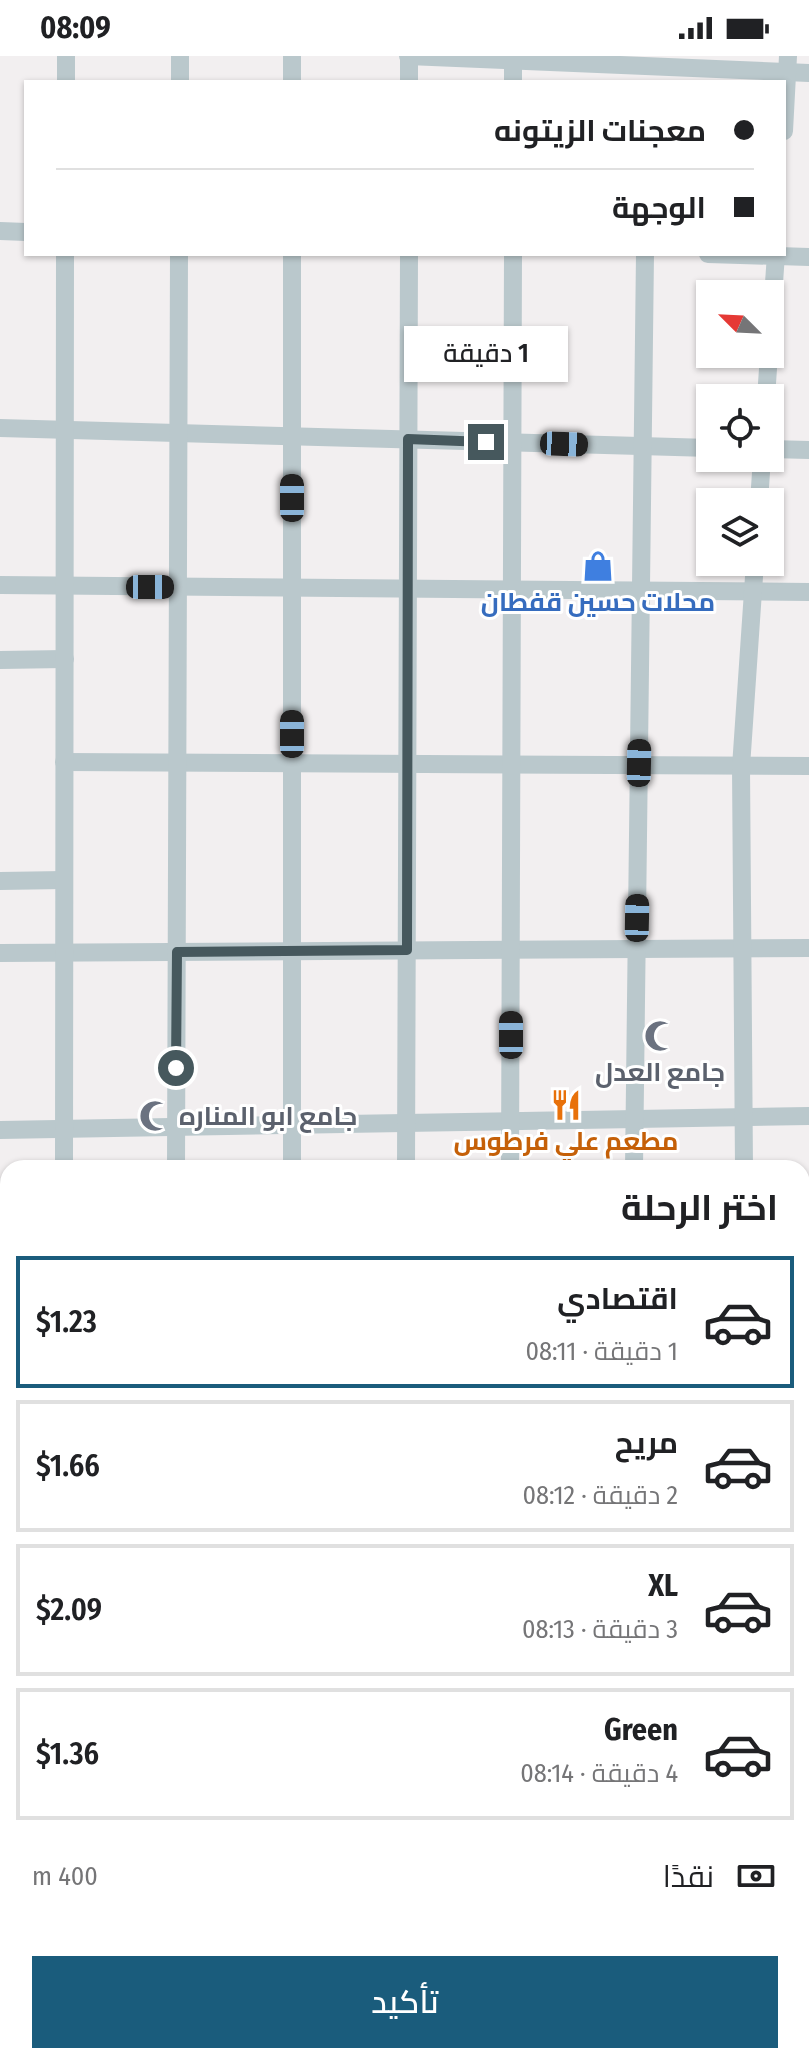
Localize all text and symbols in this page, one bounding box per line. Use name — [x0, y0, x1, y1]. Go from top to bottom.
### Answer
text: 08:09 — [40, 10, 111, 46]
text: معجنات الزيتونه — [494, 113, 706, 149]
text: الوجهة — [612, 190, 706, 226]
north arrow — [696, 280, 784, 368]
map controls — [696, 280, 784, 576]
callout: 1 دقيقة — [404, 326, 568, 382]
text: 1 دقيقة — [443, 338, 529, 369]
button: locate — [696, 384, 784, 472]
route end — [468, 424, 504, 460]
car — [540, 431, 588, 457]
car — [280, 474, 304, 522]
button: layers — [696, 488, 784, 576]
shop icon: محلات حسين قفطان — [581, 549, 615, 583]
car — [126, 575, 174, 599]
place label: محلات حسين قفطان — [481, 587, 715, 618]
car — [280, 710, 304, 758]
car — [627, 739, 651, 787]
car — [625, 894, 649, 942]
car — [499, 1011, 523, 1059]
mosque icon: جامع العدل — [643, 1019, 677, 1053]
route start — [158, 1050, 194, 1086]
place label: جامع العدل — [595, 1057, 725, 1089]
restaurant icon: مطعم علي فرطوس — [549, 1088, 583, 1122]
mosque icon: جامع ابو المناره — [138, 1099, 172, 1133]
place label: جامع ابو المناره — [179, 1101, 357, 1133]
place label: مطعم علي فرطوس — [454, 1126, 678, 1162]
text: اختر الرحلة — [621, 1186, 778, 1230]
text: اقتصادي — [557, 1281, 678, 1317]
icon: car — [702, 1286, 774, 1358]
text: $1.23 — [36, 1304, 97, 1340]
text: 1 دقيقة · 08:11 — [525, 1336, 678, 1367]
text: مريح — [615, 1425, 678, 1461]
icon: car — [702, 1430, 774, 1502]
text: $1.66 — [36, 1448, 100, 1484]
text: 2 دقيقة · 08:12 — [522, 1480, 678, 1511]
text: XL — [648, 1568, 678, 1604]
icon: car — [702, 1574, 774, 1646]
text: $2.09 — [36, 1592, 102, 1628]
text: 3 دقيقة · 08:13 — [522, 1614, 678, 1645]
text: Green — [604, 1712, 678, 1748]
icon: car — [702, 1718, 774, 1790]
text: $1.36 — [36, 1736, 99, 1772]
text: 4 دقيقة · 08:14 — [520, 1758, 678, 1789]
icon: cash — [734, 1854, 778, 1898]
text: نقدًا — [663, 1859, 714, 1895]
text: 400 m — [32, 1861, 98, 1892]
button: تأكيد — [32, 1956, 778, 2048]

